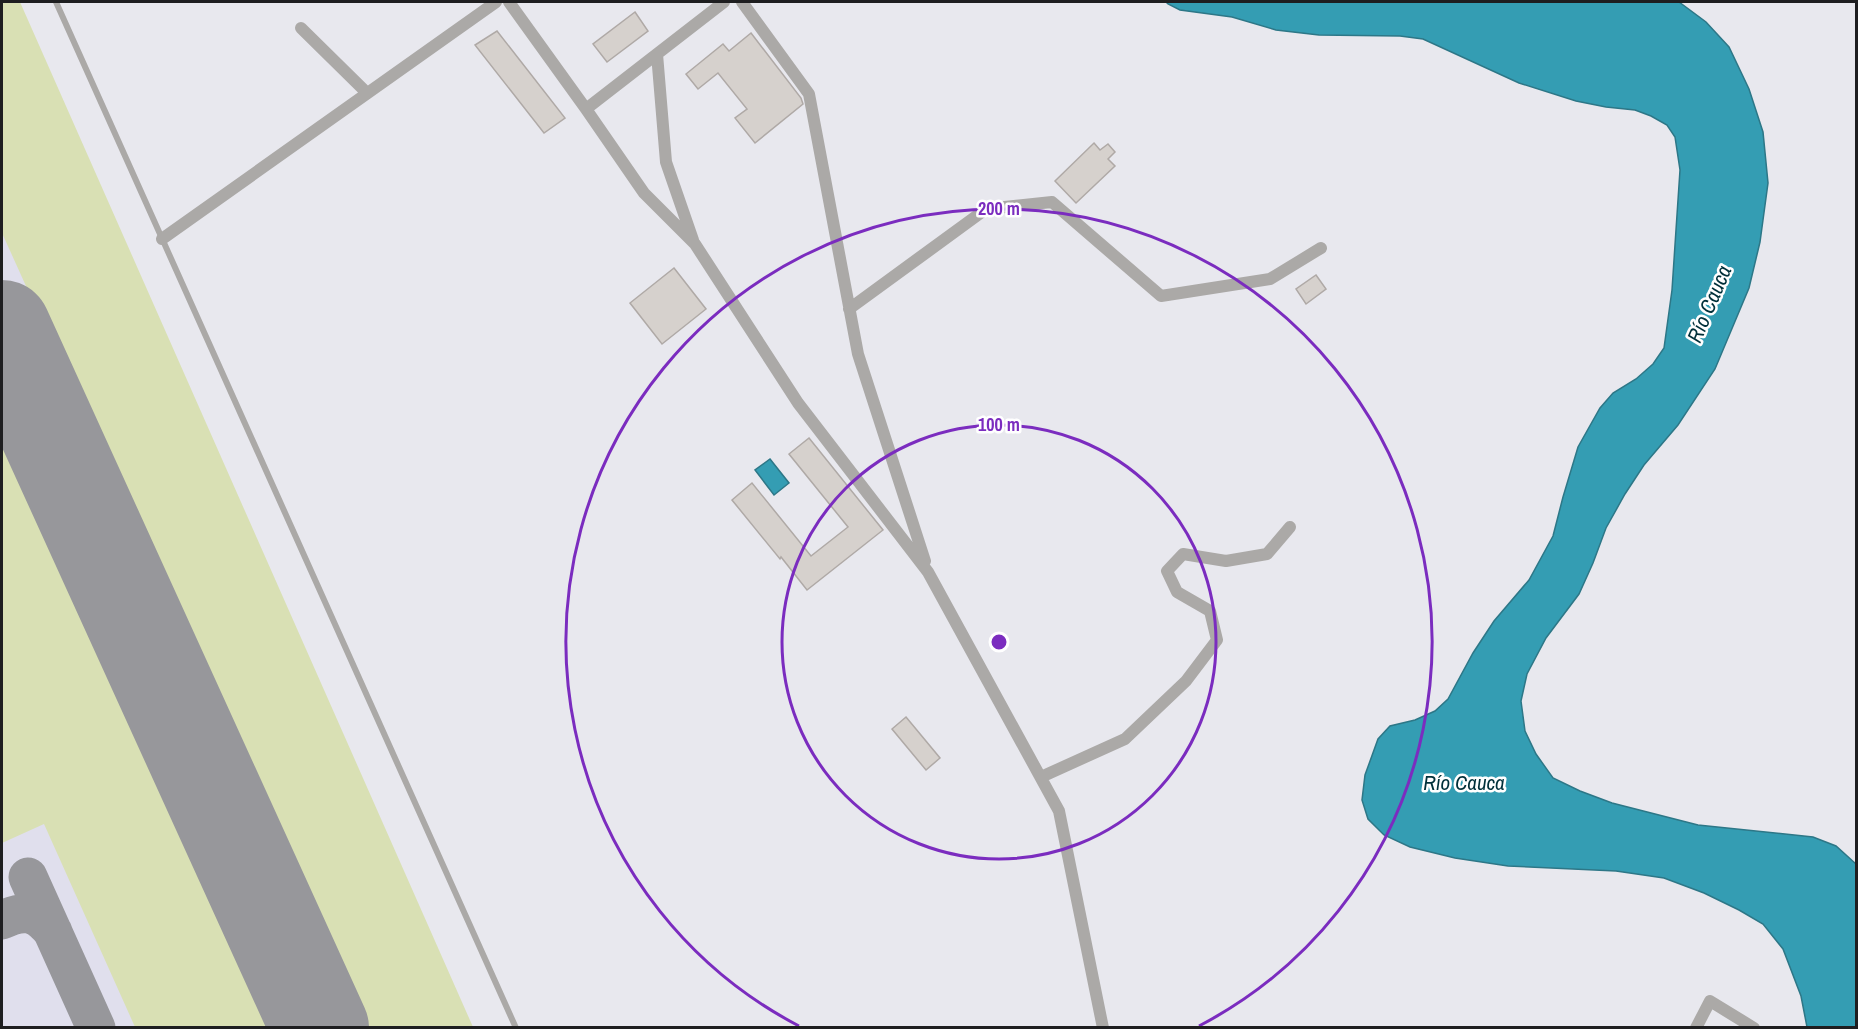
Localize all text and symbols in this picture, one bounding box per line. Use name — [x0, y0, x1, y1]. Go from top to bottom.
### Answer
text: 200 m — [978, 196, 1020, 221]
water label: Río Cauca — [1680, 261, 1738, 347]
text: 100 m — [978, 412, 1020, 437]
centre of rings — [989, 632, 1009, 652]
water label: Río Cauca — [1423, 768, 1505, 797]

